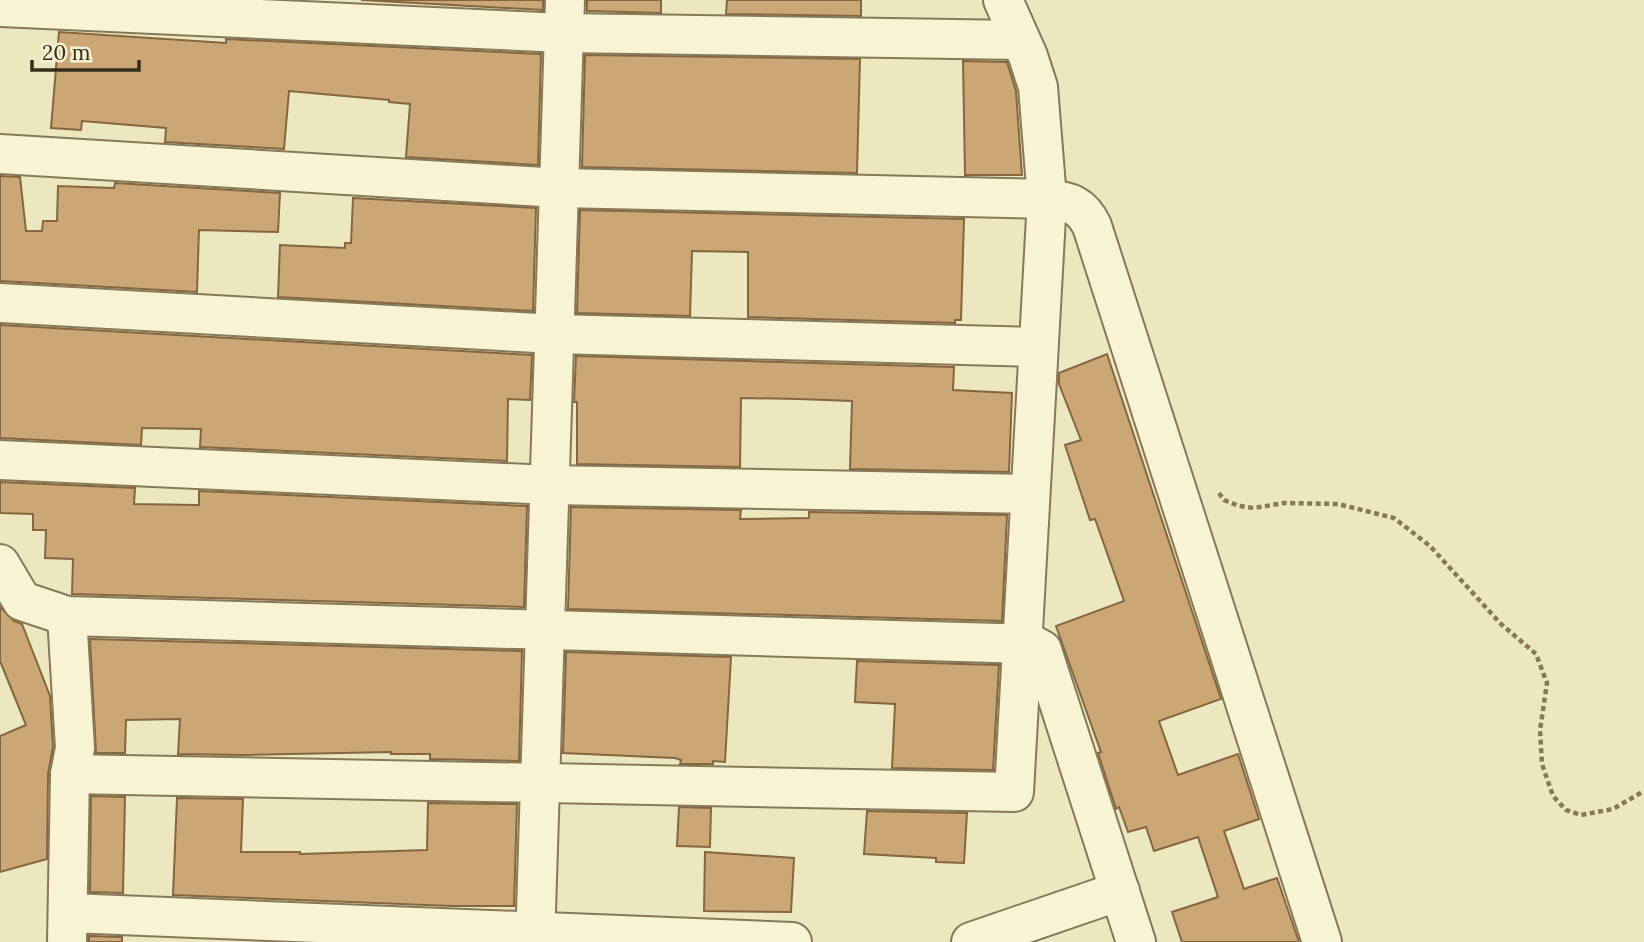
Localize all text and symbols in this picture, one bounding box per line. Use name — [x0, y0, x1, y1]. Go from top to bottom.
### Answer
scale bar — [32, 28, 138, 72]
text: 20 m — [42, 39, 91, 66]

